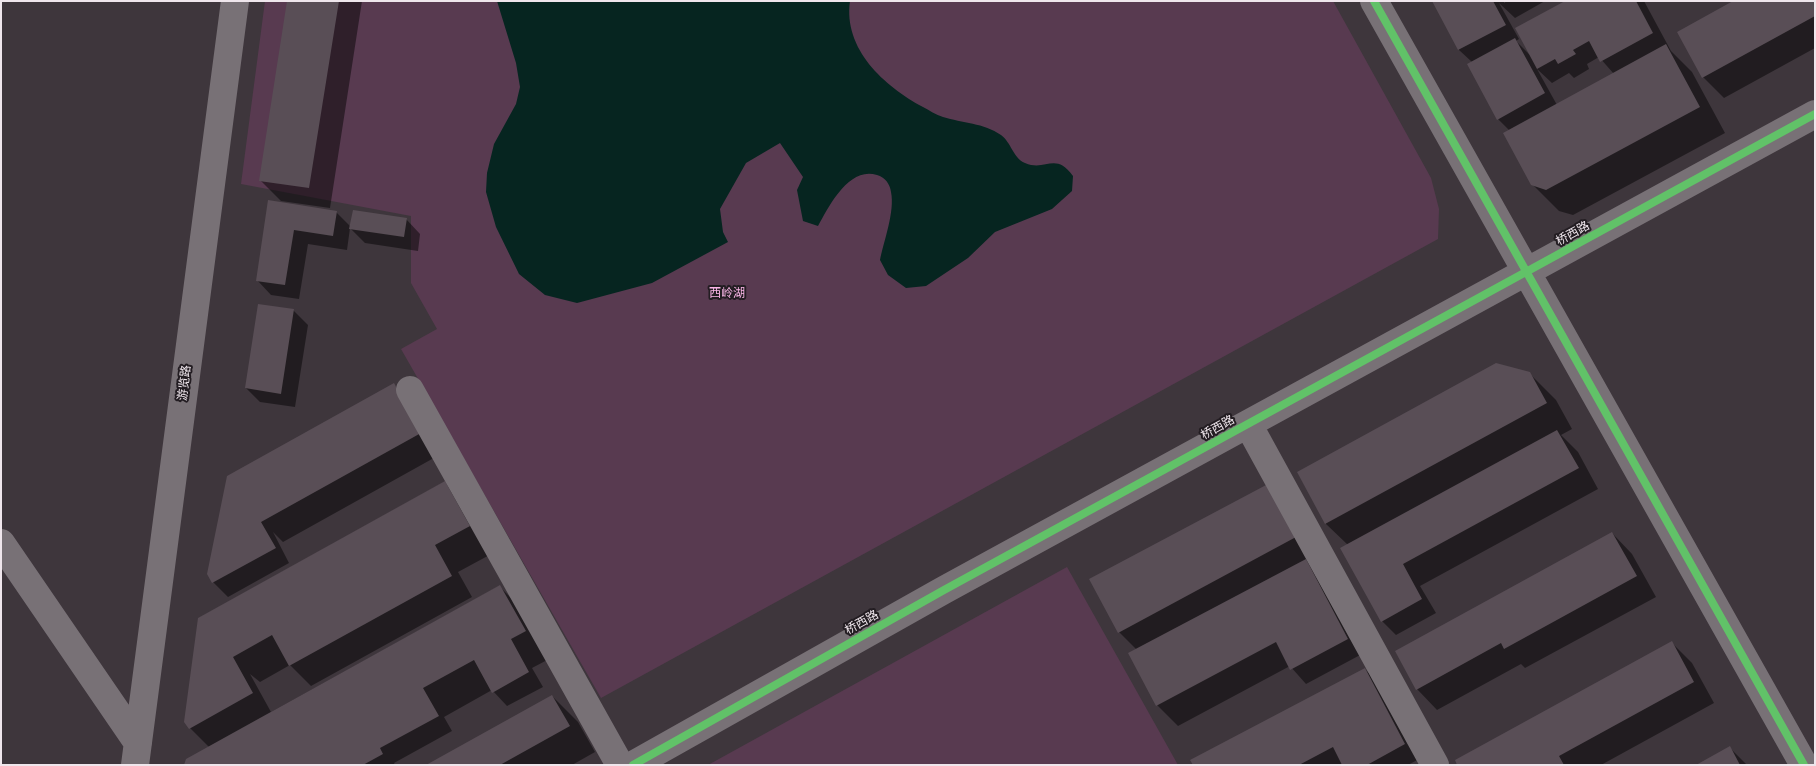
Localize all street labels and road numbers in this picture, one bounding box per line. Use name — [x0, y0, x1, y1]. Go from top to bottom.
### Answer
street label: 桥西路 — [1554, 219, 1592, 249]
street label: 游览路 — [176, 364, 194, 402]
street label: 桥西路 — [1199, 413, 1237, 443]
street label: 桥西路 — [843, 608, 881, 638]

